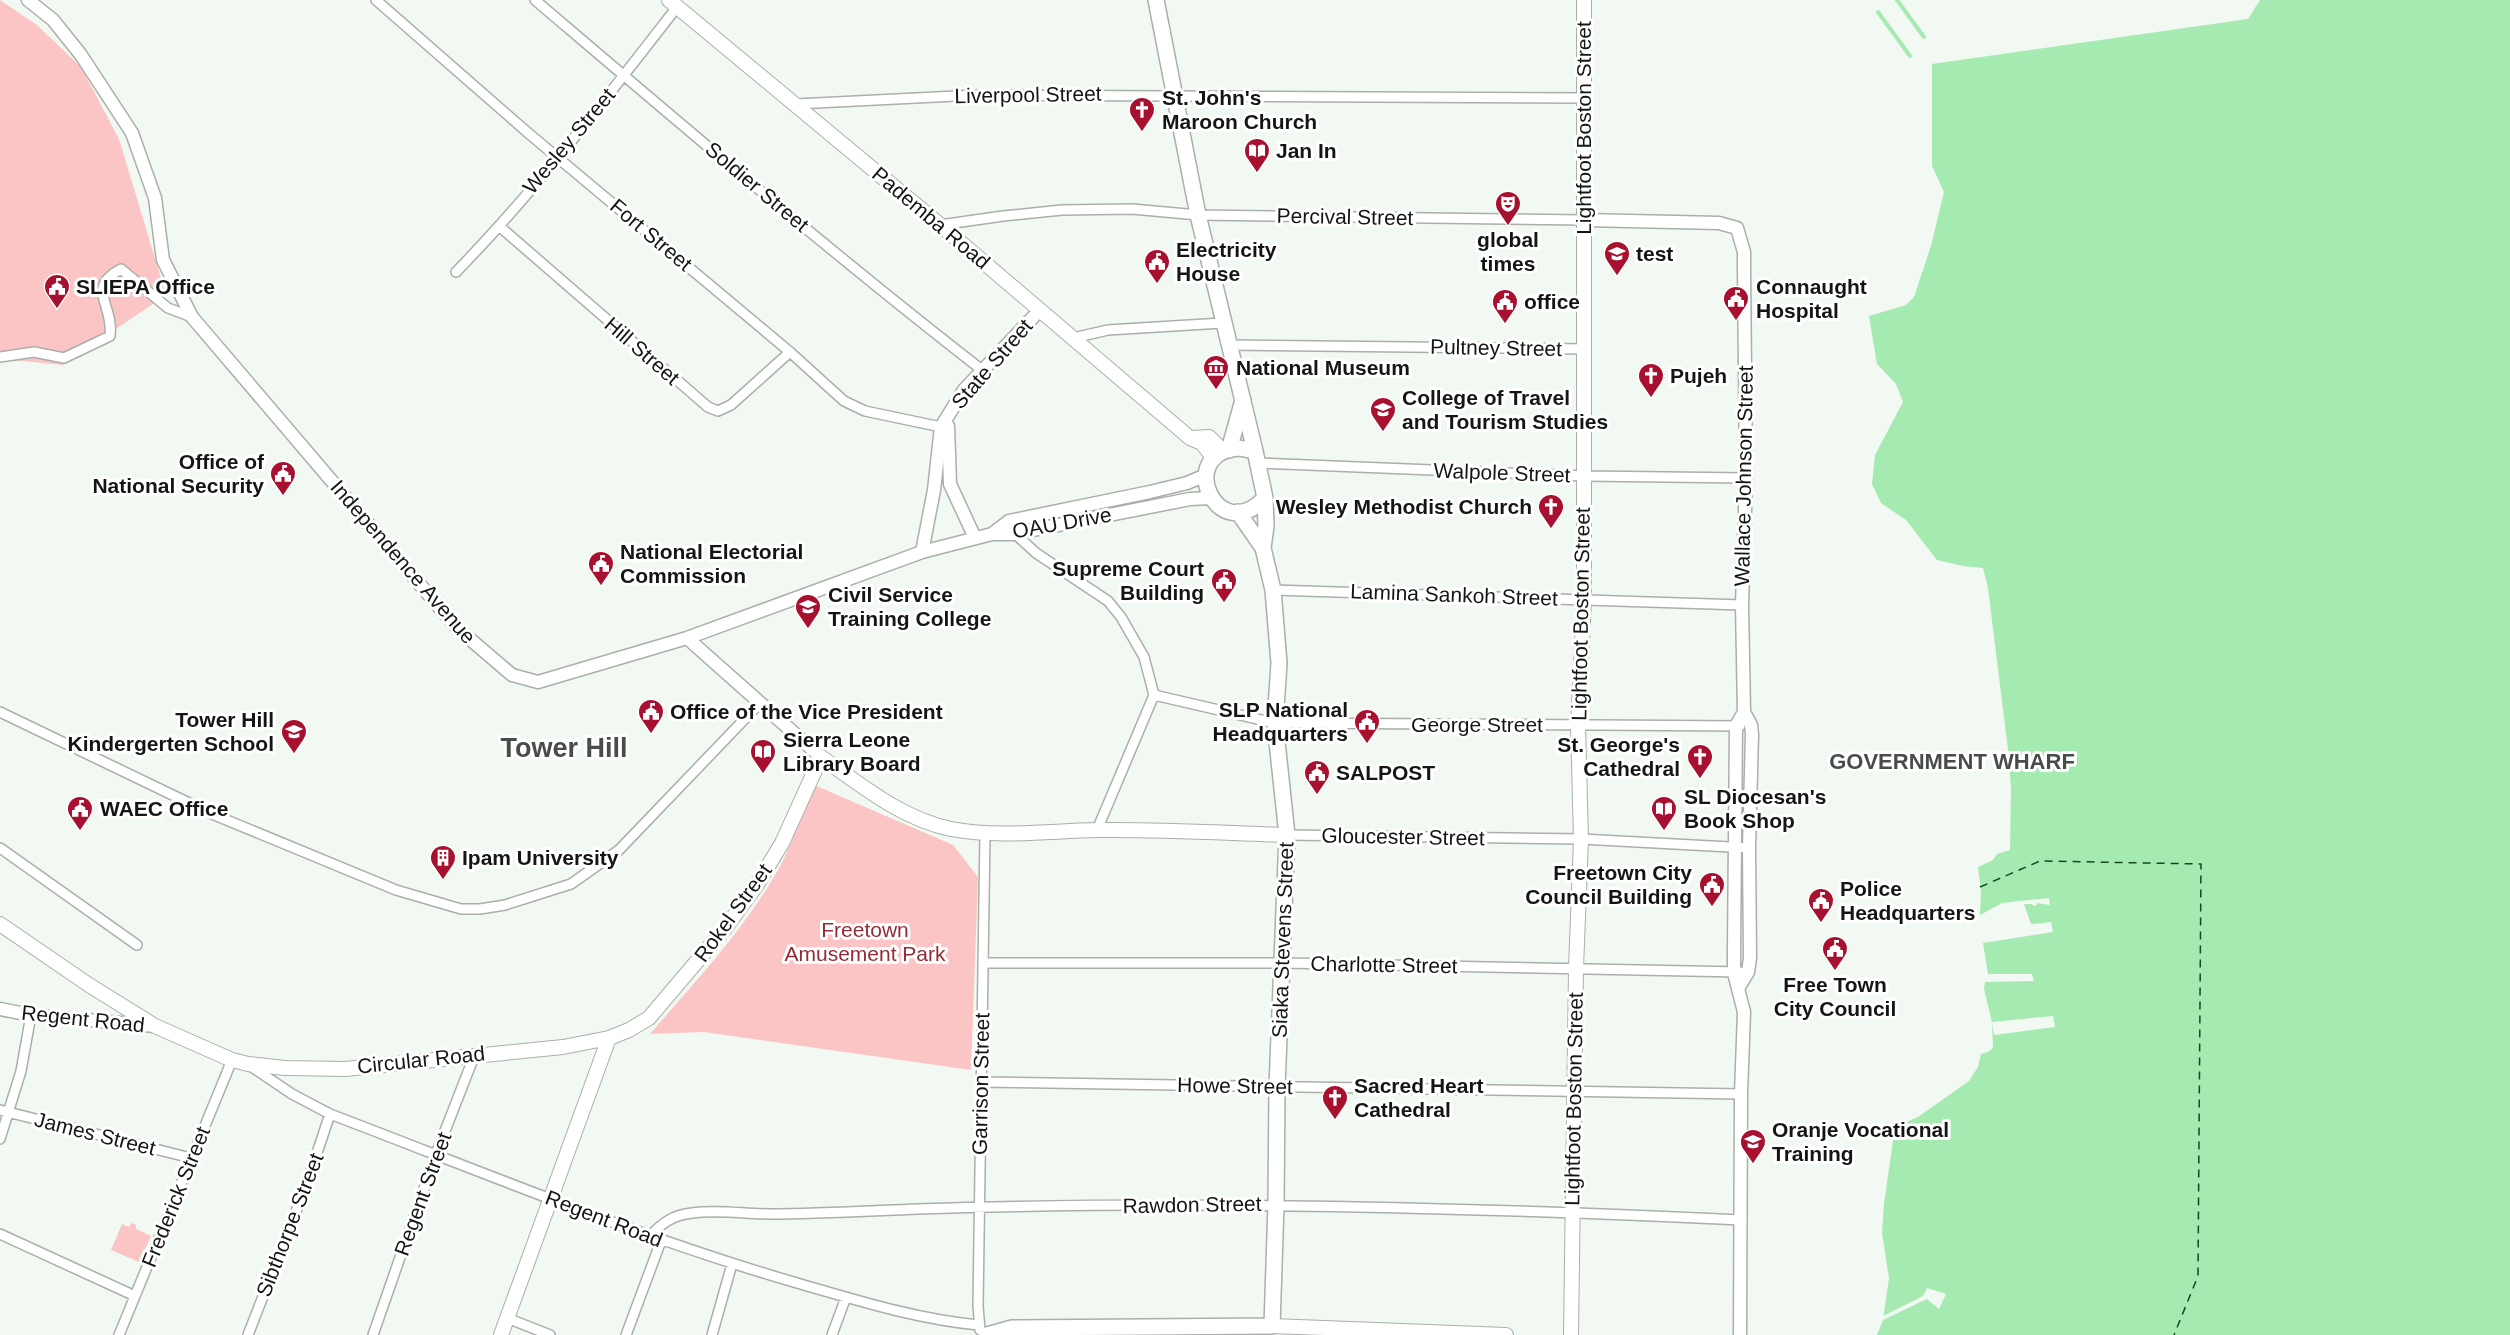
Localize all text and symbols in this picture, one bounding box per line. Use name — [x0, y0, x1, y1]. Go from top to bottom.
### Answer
street label: Lightfoot Boston Street — [1572, 21, 1595, 235]
street label: Liverpool Street — [954, 82, 1102, 107]
street label: Wesley Street — [518, 83, 619, 198]
place label: St. John's Maroon Church — [1162, 86, 1317, 133]
church icon: St. John's Maroon Church — [1127, 95, 1157, 133]
library icon: Jan In — [1242, 136, 1272, 174]
street label: Soldier Street — [701, 137, 814, 236]
place label: Jan In — [1276, 139, 1337, 162]
street label: Pademba Road — [868, 162, 995, 273]
theatre icon: global times — [1493, 189, 1523, 227]
street label: Fort Street — [606, 194, 697, 275]
street label: Percival Street — [1277, 204, 1414, 229]
place label: global times — [1477, 228, 1539, 275]
place label: Electricity House — [1176, 238, 1277, 285]
school or university icon: test — [1602, 239, 1632, 277]
place label: test — [1636, 242, 1673, 265]
public building icon: Electricity House — [1142, 247, 1172, 285]
public building icon: SLIEPA Office — [42, 272, 72, 310]
place label: SLIEPA Office — [76, 275, 215, 298]
place label: Connaught Hospital — [1756, 275, 1867, 322]
public building icon: Connaught Hospital — [1721, 284, 1751, 322]
public building icon: office — [1490, 287, 1520, 325]
place label: office — [1524, 290, 1580, 313]
street label: Hill Street — [600, 312, 684, 389]
street label: State Street — [947, 314, 1037, 413]
street label: Pultney Street — [1430, 335, 1562, 360]
museum icon: National Museum — [1201, 353, 1231, 391]
place label: National Museum — [1236, 356, 1410, 379]
church icon: Pujeh — [1636, 361, 1666, 399]
place label: Pujeh — [1670, 364, 1727, 387]
street label: Wallace Johnson Street — [1730, 365, 1757, 587]
place label: College of Travel and Tourism Studies — [1402, 386, 1608, 433]
school or university icon: College of Travel and Tourism Studies — [1368, 395, 1398, 433]
place label: Office of National Security — [92, 450, 265, 497]
public building icon: Office of National Security — [268, 459, 298, 497]
street label: Walpole Street — [1433, 459, 1571, 486]
street label: Independence Avenue — [326, 475, 481, 648]
church icon: Wesley Methodist Church — [1536, 492, 1566, 530]
place label: Wesley Methodist Church — [1276, 495, 1532, 518]
street label: OAU Drive — [1010, 502, 1113, 543]
street label: Lightfoot Boston Street — [1567, 507, 1594, 721]
place label: National Electorial Commission — [620, 540, 803, 587]
public building icon: National Electorial Commission — [586, 549, 616, 587]
place label: Supreme Court Building — [1052, 557, 1204, 604]
public building icon: Supreme Court Building — [1209, 566, 1239, 604]
street label: Lamina Sankoh Street — [1350, 579, 1558, 610]
place label: Civil Service Training College — [828, 583, 991, 630]
school or university icon: Civil Service Training College — [793, 592, 823, 630]
public building icon: Office of the Vice President — [636, 697, 666, 735]
place label: SLP National Headquarters — [1213, 698, 1348, 745]
place label: Office of the Vice President — [670, 700, 943, 723]
public building icon: SLP National Headquarters — [1352, 707, 1382, 745]
place label: Tower Hill Kindergerten School — [67, 708, 274, 755]
street label: George Street — [1411, 713, 1543, 736]
school or university icon: Tower Hill Kindergerten School — [279, 717, 309, 755]
place label: Sierra Leone Library Board — [783, 728, 921, 775]
district label: Tower Hill — [500, 733, 628, 763]
place label: St. George's Cathedral — [1557, 733, 1680, 780]
library icon: Sierra Leone Library Board — [748, 737, 778, 775]
church icon: St. George's Cathedral — [1685, 742, 1715, 780]
district label: GOVERNMENT WHARF — [1829, 749, 2075, 774]
public building icon: SALPOST — [1302, 758, 1332, 796]
place label: SALPOST — [1336, 761, 1435, 784]
place label: SL Diocesan's Book Shop — [1684, 785, 1826, 832]
public building icon: WAEC Office — [65, 794, 95, 832]
library icon: SL Diocesan's Book Shop — [1649, 794, 1679, 832]
place label: WAEC Office — [100, 797, 228, 820]
street label: Gloucester Street — [1321, 824, 1485, 849]
street label: Siaka Stevens Street — [1268, 841, 1297, 1038]
building icon: Ipam University — [428, 843, 458, 881]
place label: Ipam University — [462, 846, 619, 869]
street label: Rokel Street — [689, 859, 776, 966]
place label: Freetown City Council Building — [1525, 861, 1692, 908]
public building icon: Freetown City Council Building — [1697, 870, 1727, 908]
place label: Police Headquarters — [1840, 877, 1975, 924]
public building icon: Police Headquarters — [1806, 886, 1836, 924]
park label: Freetown Amusement Park — [784, 918, 946, 965]
public building icon: Free Town City Council — [1820, 934, 1850, 972]
street label: Charlotte Street — [1310, 952, 1458, 977]
place label: Free Town City Council — [1774, 973, 1896, 1020]
street label: Lightfoot Boston Street — [1560, 992, 1587, 1206]
street label: Regent Road — [20, 1001, 146, 1036]
street label: Garrison Street — [968, 1012, 993, 1155]
street label: Circular Road — [356, 1041, 486, 1078]
street label: Howe Street — [1177, 1073, 1293, 1098]
place label: Sacred Heart Cathedral — [1354, 1074, 1484, 1121]
church icon: Sacred Heart Cathedral — [1320, 1083, 1350, 1121]
street label: James Street — [32, 1107, 158, 1160]
place label: Oranje Vocational Training — [1772, 1118, 1949, 1165]
street label: Frederick Street — [137, 1123, 214, 1270]
school or university icon: Oranje Vocational Training — [1738, 1127, 1768, 1165]
street label: Regent Street — [390, 1129, 456, 1259]
street label: Sibthorpe Street — [252, 1150, 328, 1300]
street label: Regent Road — [542, 1186, 666, 1251]
street label: Rawdon Street — [1122, 1192, 1262, 1217]

